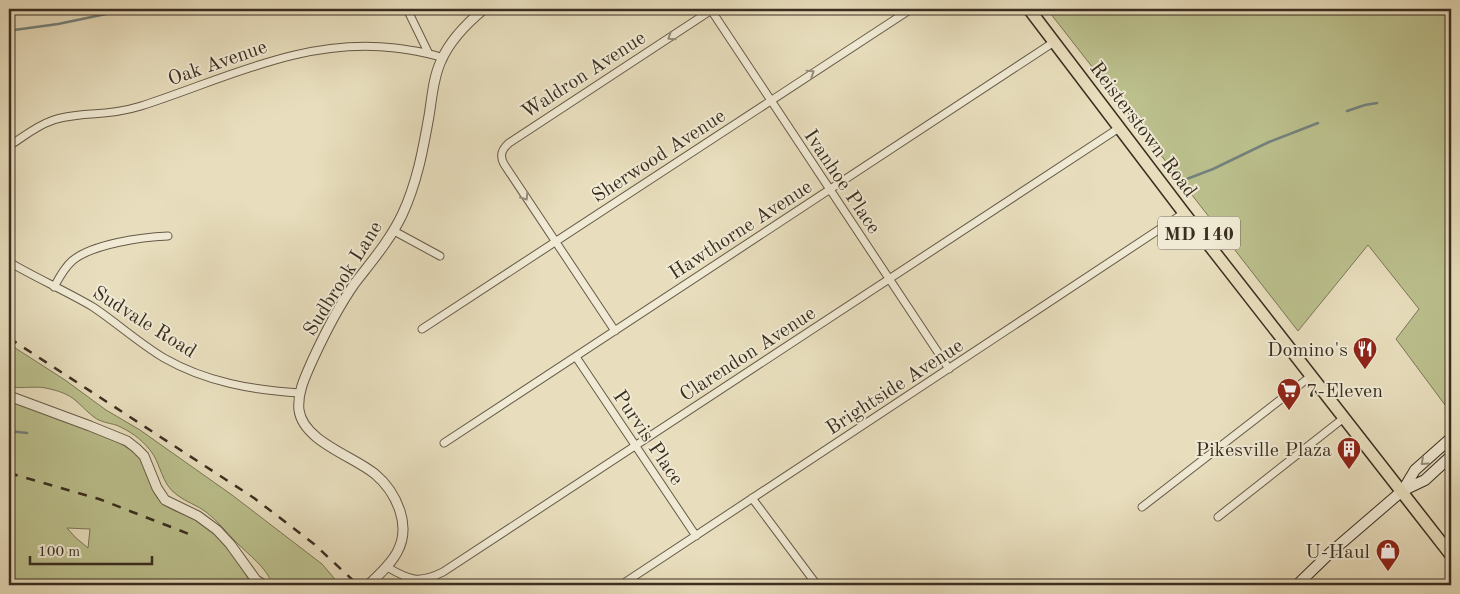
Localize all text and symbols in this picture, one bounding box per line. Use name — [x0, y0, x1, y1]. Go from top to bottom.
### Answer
street label: Waldron Avenue — [518, 28, 650, 123]
one-way arrow — [667, 30, 676, 40]
street label: Oak Avenue — [166, 38, 270, 90]
street label: Reisterstown Road — [1085, 59, 1200, 202]
one-way arrow — [806, 70, 815, 80]
street label: Sherwood Avenue — [589, 106, 729, 207]
street label: Ivanhoe Place — [799, 126, 883, 238]
street label: Hawthorne Avenue — [666, 177, 816, 284]
one-way arrow — [519, 191, 528, 200]
road number: MD 140 — [1158, 217, 1240, 250]
street label: Sudbrook Lane — [300, 218, 387, 340]
street label: Sudvale Road — [89, 283, 199, 362]
street label: Clarendon Avenue — [677, 303, 819, 406]
street label: Brightside Avenue — [823, 336, 967, 439]
restaurant icon: Domino's — [1352, 336, 1378, 370]
place label: Domino's — [1267, 341, 1348, 361]
supermarket icon: 7-Eleven — [1276, 377, 1302, 411]
place label: 7-Eleven — [1306, 382, 1383, 402]
street label: Purvis Place — [608, 387, 686, 489]
building icon: Pikesville Plaza — [1336, 436, 1362, 470]
place label: Pikesville Plaza — [1196, 441, 1332, 461]
one-way arrow — [1420, 456, 1429, 465]
scale bar — [30, 534, 152, 566]
shop icon: U-Haul — [1375, 538, 1401, 572]
place label: U-Haul — [1305, 543, 1370, 563]
text: 100 m — [38, 545, 80, 560]

